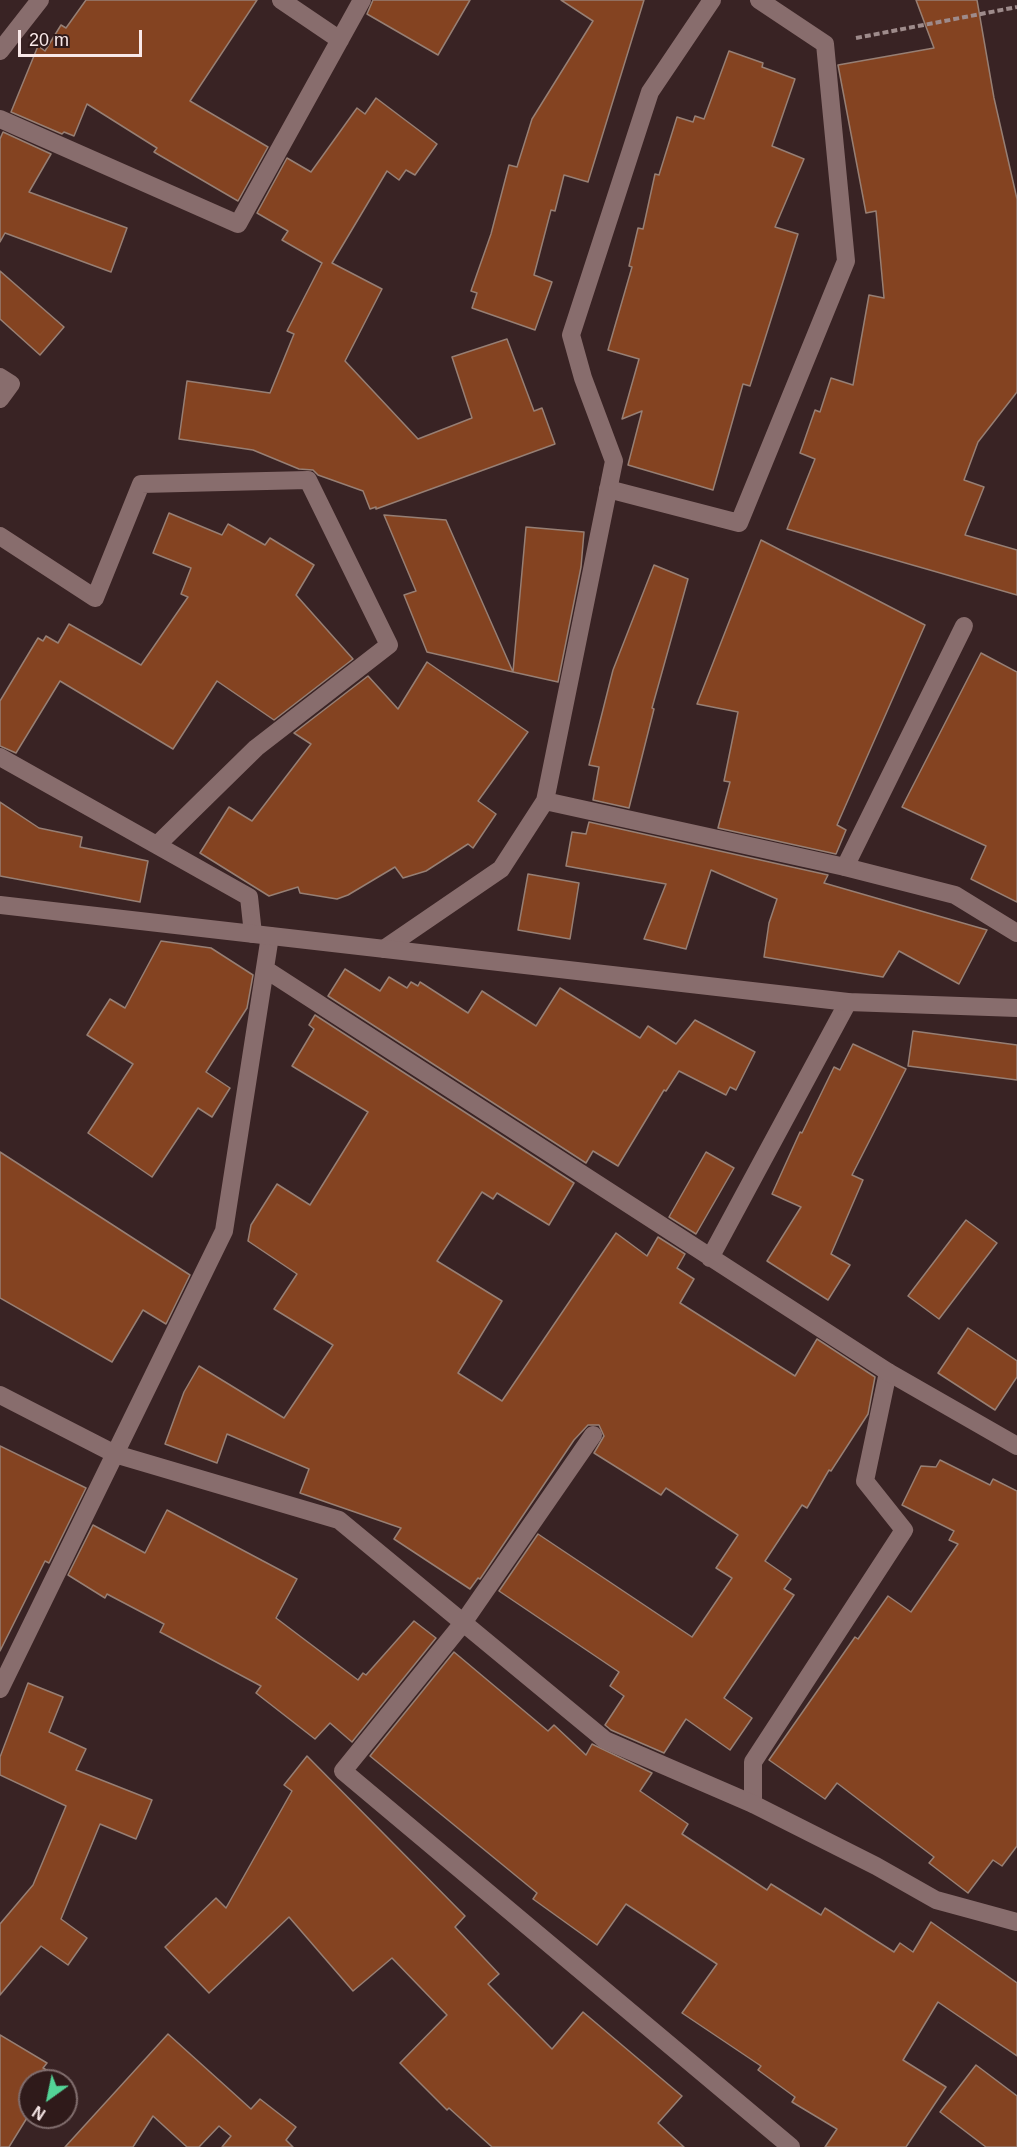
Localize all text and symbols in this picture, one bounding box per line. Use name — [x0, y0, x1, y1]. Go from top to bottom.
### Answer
scale bar — [21, 18, 146, 56]
text: 20 m — [29, 30, 69, 50]
north arrow — [18, 2069, 78, 2129]
text: N — [30, 2103, 48, 2123]

